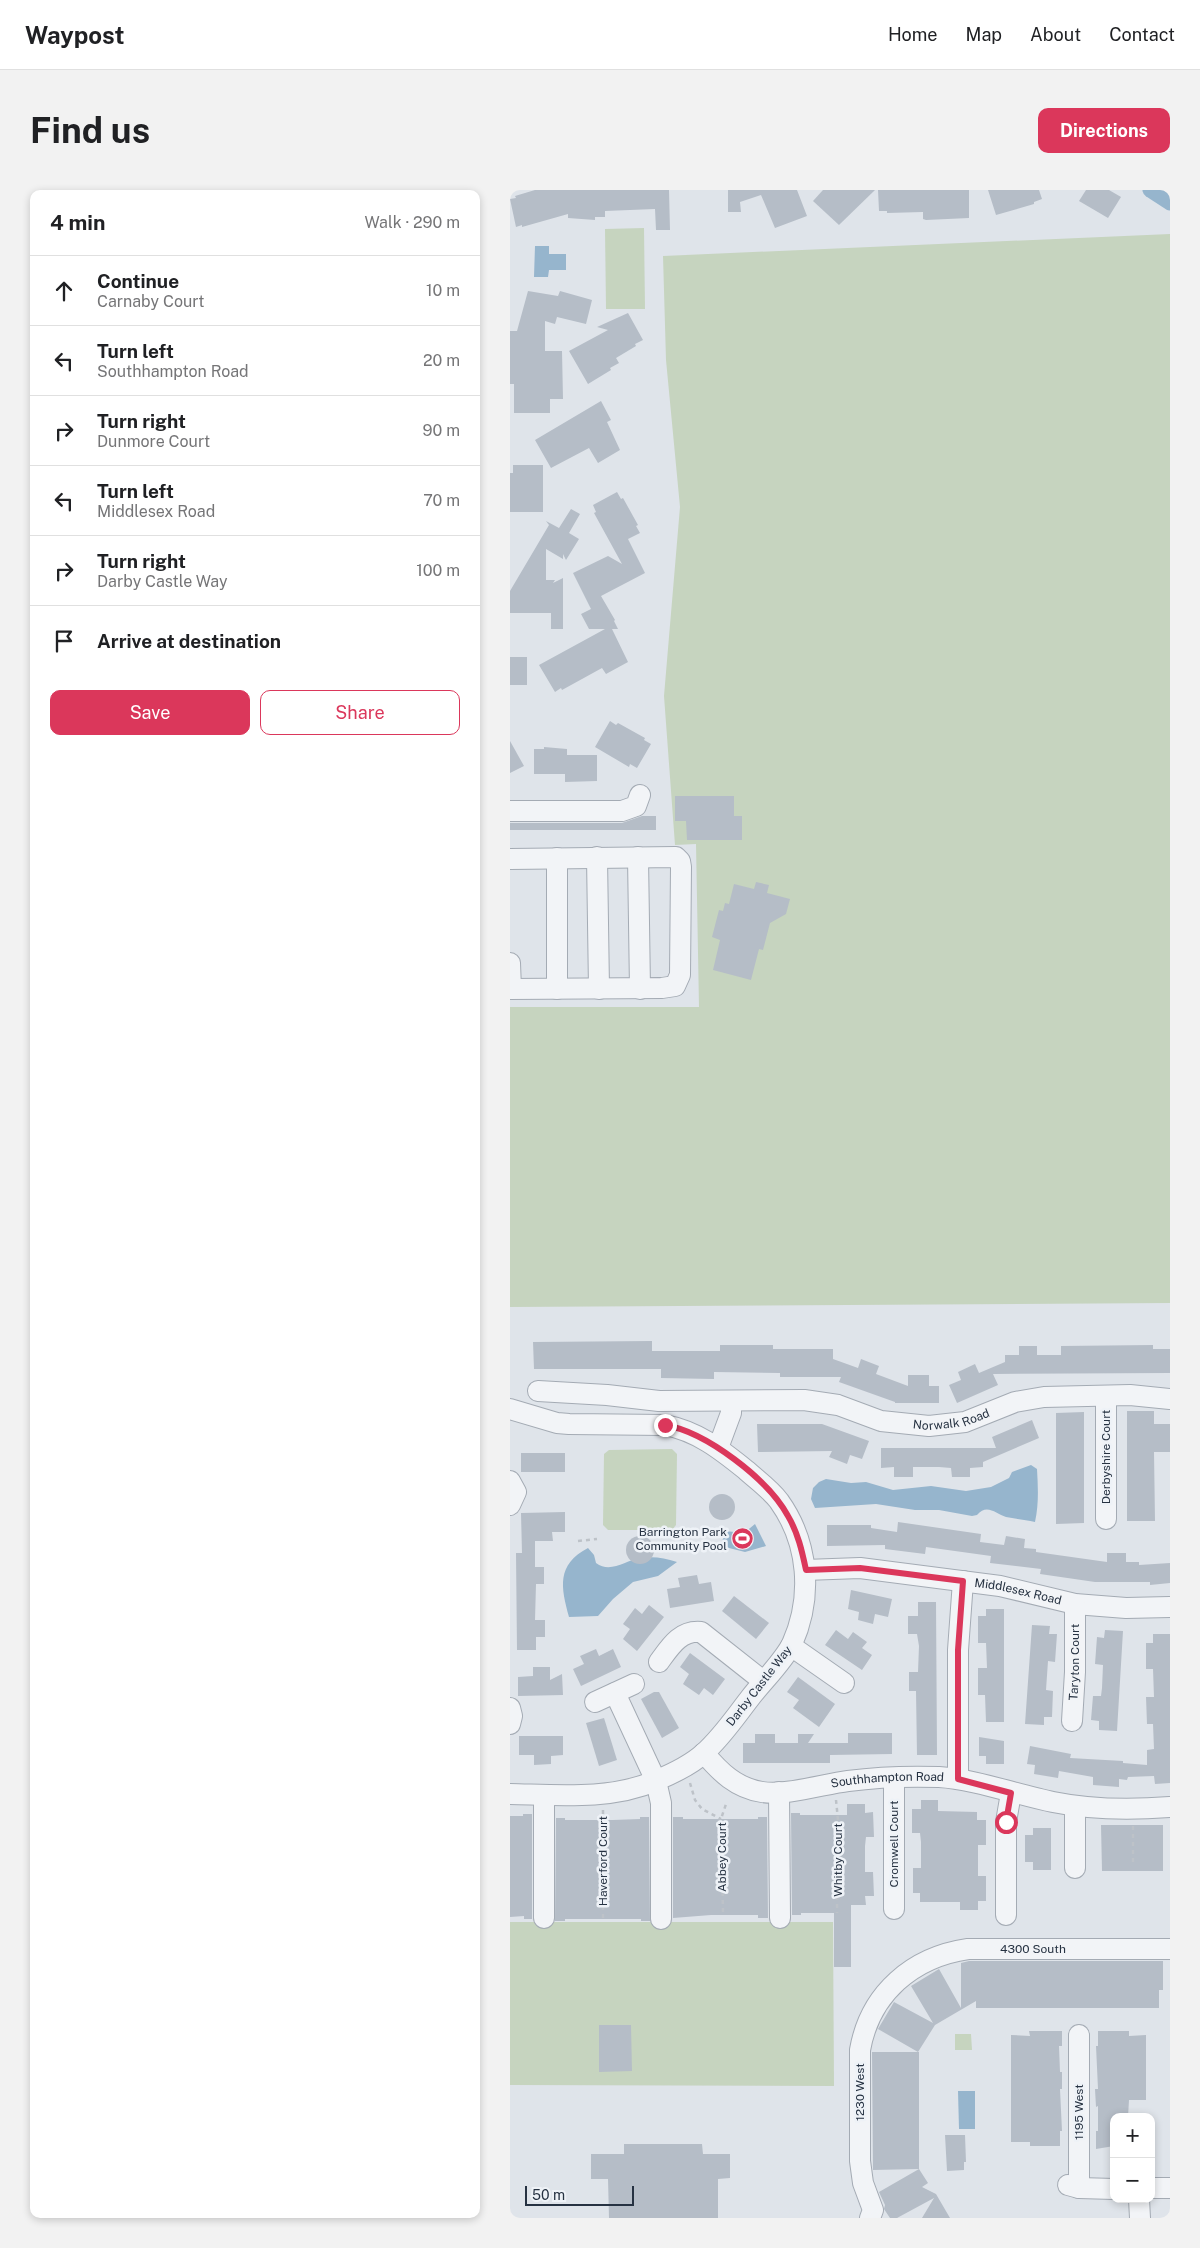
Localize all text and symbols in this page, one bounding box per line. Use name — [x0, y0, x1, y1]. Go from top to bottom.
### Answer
text: Waypost — [25, 21, 125, 49]
text: Home — [888, 24, 938, 45]
text: Map — [966, 24, 1002, 45]
text: About — [1030, 24, 1081, 45]
text: Contact — [1109, 24, 1175, 45]
button: Directions — [1038, 108, 1170, 153]
text: Find us — [30, 110, 150, 151]
text: 4 min — [50, 210, 105, 235]
text: Walk · 290 m — [365, 213, 460, 232]
text: Continue — [97, 270, 179, 292]
icon: ahead — [50, 277, 78, 305]
text: 10 m — [426, 281, 460, 300]
text: Carnaby Court — [97, 292, 205, 311]
text: Turn left — [97, 340, 174, 362]
icon: left — [50, 347, 78, 375]
text: 20 m — [423, 351, 460, 370]
text: Southhampton Road — [97, 362, 249, 381]
text: Turn right — [97, 410, 186, 432]
icon: right — [50, 417, 78, 445]
text: 90 m — [423, 421, 460, 440]
text: Dunmore Court — [97, 432, 210, 451]
text: Turn left — [97, 480, 174, 502]
icon: left — [50, 487, 78, 515]
text: 70 m — [423, 491, 460, 510]
text: Middlesex Road — [97, 502, 215, 521]
text: Turn right — [97, 550, 186, 572]
icon: right — [50, 557, 78, 585]
text: 100 m — [416, 561, 460, 580]
text: Darby Castle Way — [97, 572, 227, 591]
icon: arrive — [50, 627, 78, 655]
text: Arrive at destination — [97, 630, 281, 652]
button: Save — [50, 690, 250, 735]
button: Share — [260, 690, 460, 735]
street label: Norwalk Road — [912, 1406, 992, 1433]
street label: Derbyshire Court — [1099, 1409, 1113, 1504]
route end — [654, 1414, 677, 1437]
place label: Barrington Park Community Pool — [636, 1525, 727, 1553]
sports icon: Barrington Park Community Pool — [731, 1527, 755, 1551]
street label: Middlesex Road — [974, 1576, 1063, 1608]
street label: Taryton Court — [1066, 1623, 1082, 1701]
street label: Darby Castle Way — [723, 1643, 795, 1729]
street label: Southhampton Road — [830, 1770, 945, 1791]
street label: Cromwell Court — [887, 1800, 901, 1888]
route start — [995, 1811, 1018, 1834]
street label: Haverford Court — [596, 1815, 610, 1906]
street label: Abbey Court — [715, 1822, 729, 1892]
street label: Whitby Court — [831, 1823, 845, 1897]
street label: 4300 South — [1000, 1942, 1066, 1956]
street label: 1230 West — [853, 2063, 867, 2121]
street label: 1195 West — [1072, 2084, 1086, 2140]
map controls — [1110, 2113, 1155, 2203]
button: + — [1110, 2113, 1155, 2158]
button: − — [1110, 2158, 1155, 2203]
scale bar — [525, 2183, 634, 2206]
text: 50 m — [532, 2187, 565, 2203]

